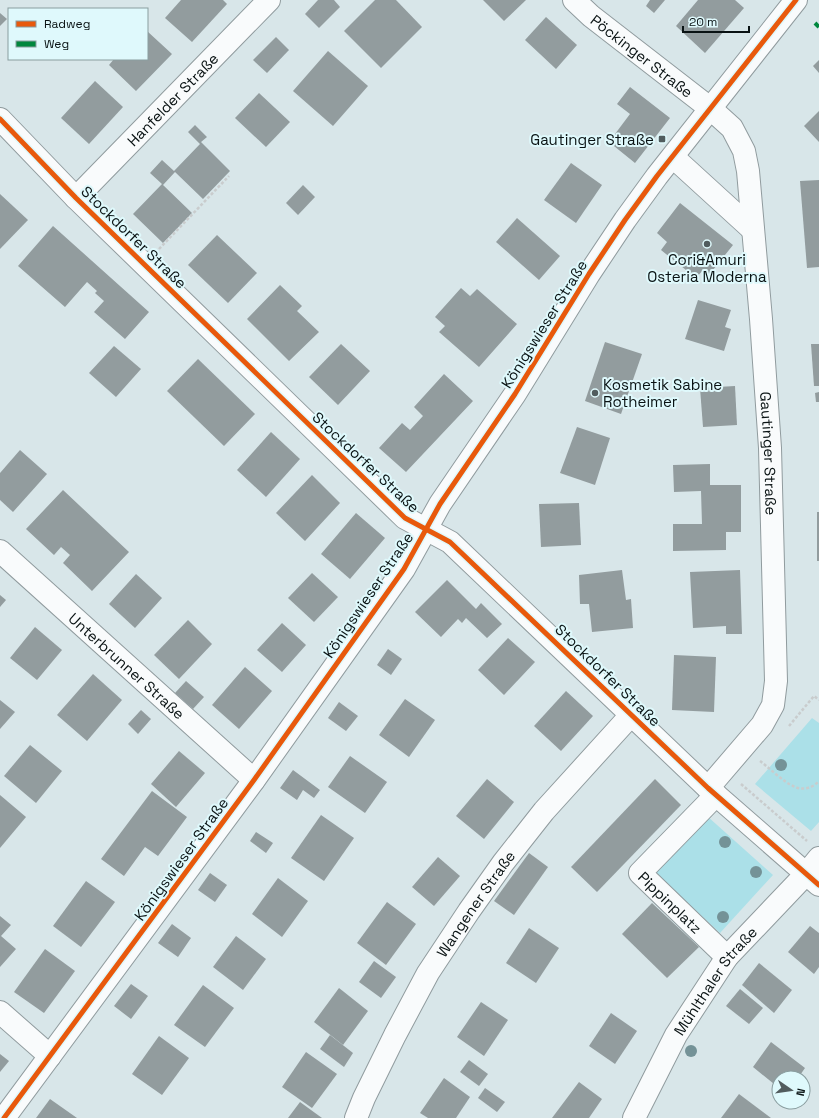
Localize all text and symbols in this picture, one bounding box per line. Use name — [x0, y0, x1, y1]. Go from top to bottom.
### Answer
legend — [8, 8, 148, 60]
scale bar — [683, 8, 749, 34]
street label: Pöckinger Straße — [587, 10, 697, 101]
text: 20 m — [689, 14, 717, 30]
text: Radweg — [44, 16, 90, 32]
text: Weg — [44, 36, 69, 52]
street label: Hanfelder Straße — [123, 48, 222, 150]
place label: Gautinger Straße — [530, 130, 654, 149]
marker: Gautinger Straße — [657, 134, 667, 144]
street label: Stockdorfer Straße — [77, 182, 191, 292]
marker: Cori&Amuri Osteria Moderna — [702, 239, 712, 249]
place label: Cori&Amuri Osteria Moderna — [647, 250, 767, 286]
street label: Königswieser Straße — [497, 256, 591, 392]
place label: Kosmetik Sabine Rotheimer — [603, 375, 722, 411]
marker: Kosmetik Sabine Rotheimer — [590, 388, 600, 398]
street label: Gautinger Straße — [757, 391, 781, 516]
street label: Stockdorfer Straße — [309, 408, 424, 517]
street label: Königswieser Straße — [319, 528, 417, 662]
street label: Unterbrunner Straße — [65, 608, 189, 723]
street label: Stockdorfer Straße — [551, 620, 665, 730]
street label: Königswieser Straße — [130, 794, 232, 924]
street label: Wangener Straße — [432, 846, 519, 960]
street label: Pippinplatz — [634, 867, 706, 937]
street label: Mühlthaler Straße — [669, 922, 761, 1039]
north arrow — [771, 1070, 811, 1110]
text: N — [793, 1087, 808, 1097]

